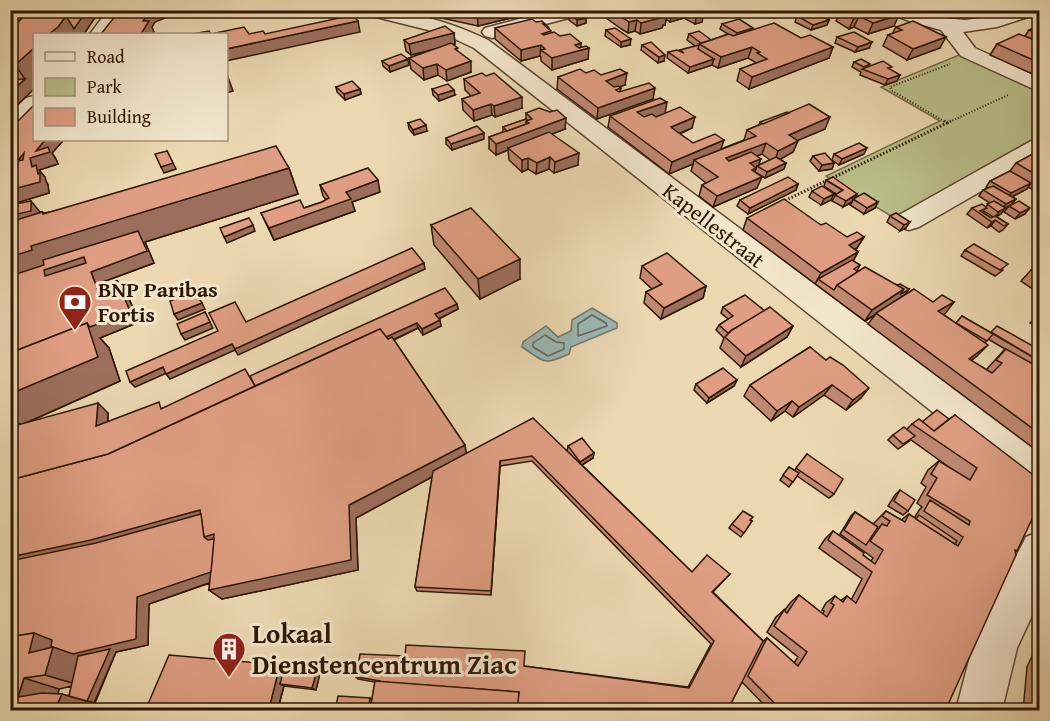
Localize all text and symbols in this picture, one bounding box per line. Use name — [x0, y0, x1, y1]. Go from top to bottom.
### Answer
legend — [33, 33, 228, 141]
text: Road — [87, 43, 125, 70]
text: Park — [87, 73, 123, 100]
text: Building — [87, 103, 151, 130]
street label: Kapellestraat — [656, 175, 772, 275]
place label: BNP Paribas Fortis — [98, 273, 218, 330]
bank icon: BNP Paribas Fortis — [57, 284, 93, 331]
place label: Lokaal Dienstencentrum Ziac — [252, 613, 517, 684]
building icon: Lokaal Dienstencentrum Ziac — [211, 631, 247, 678]

